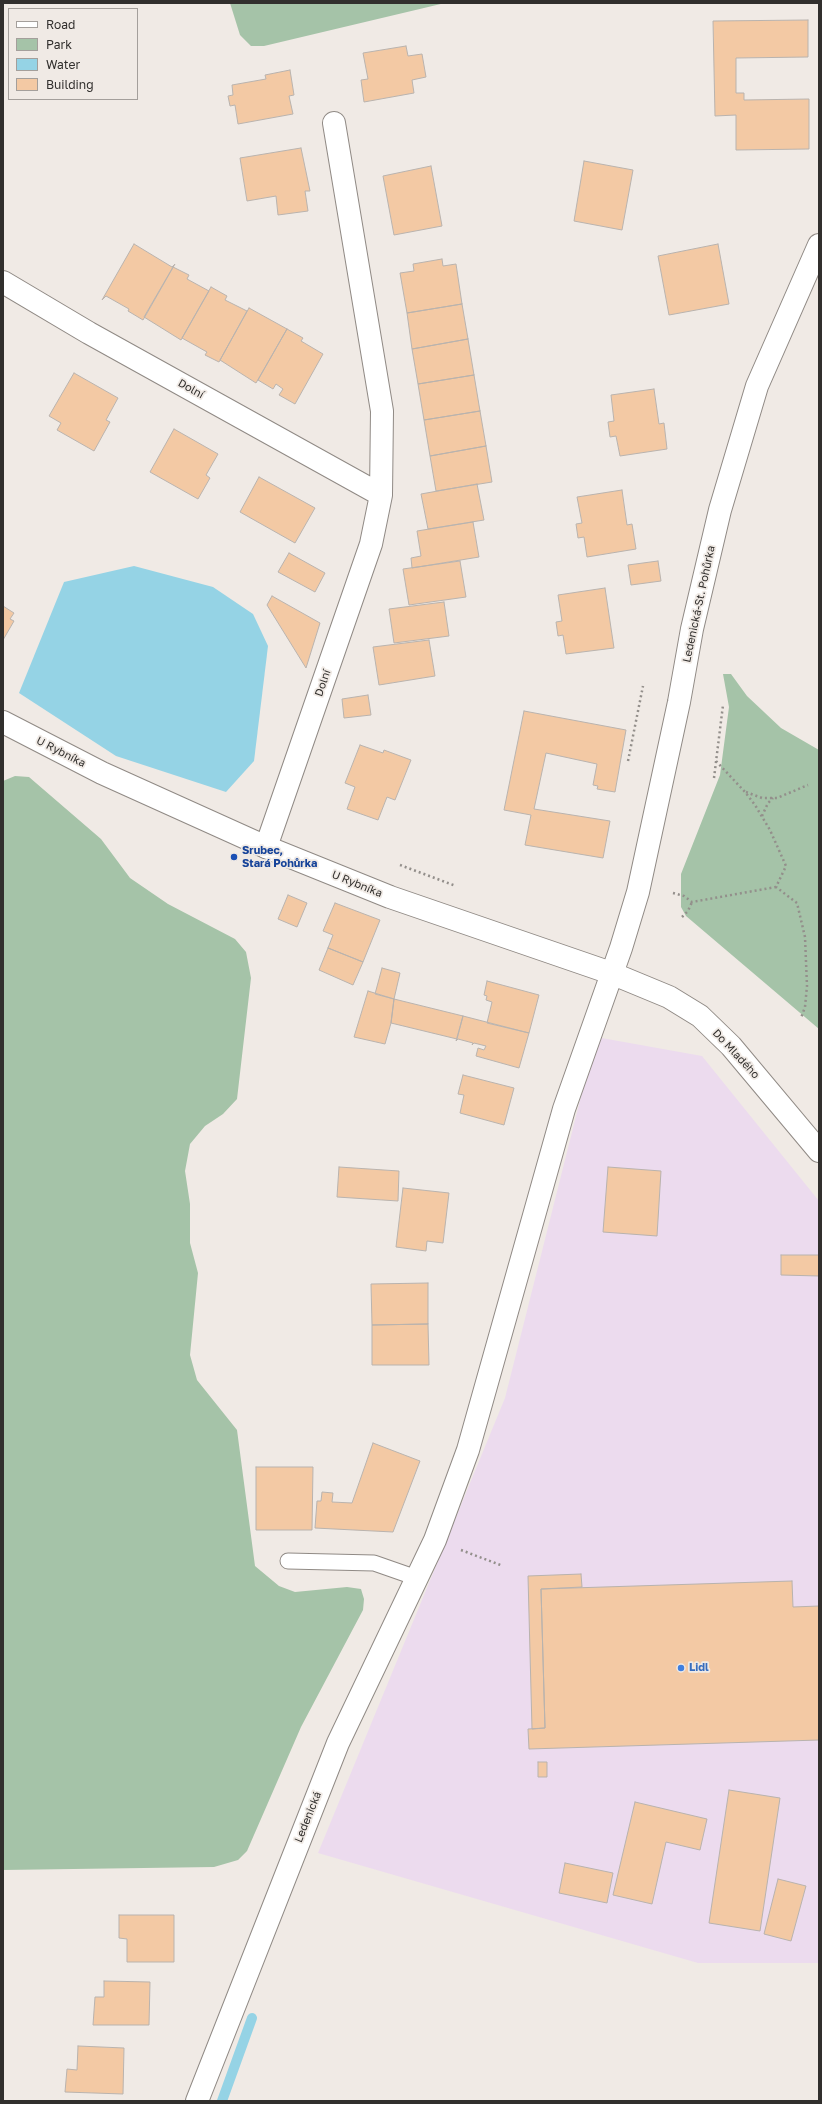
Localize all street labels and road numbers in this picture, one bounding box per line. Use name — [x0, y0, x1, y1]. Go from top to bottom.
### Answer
street label: Dolní — [176, 377, 206, 401]
street label: Ledenická-St. Pohůrka — [680, 544, 718, 664]
street label: Dolní — [312, 668, 334, 698]
street label: U Rybníka — [34, 734, 88, 770]
street label: U Rybníka — [330, 868, 384, 900]
street label: Do Mladého — [710, 1027, 762, 1081]
street label: Ledenická — [292, 1790, 324, 1844]

